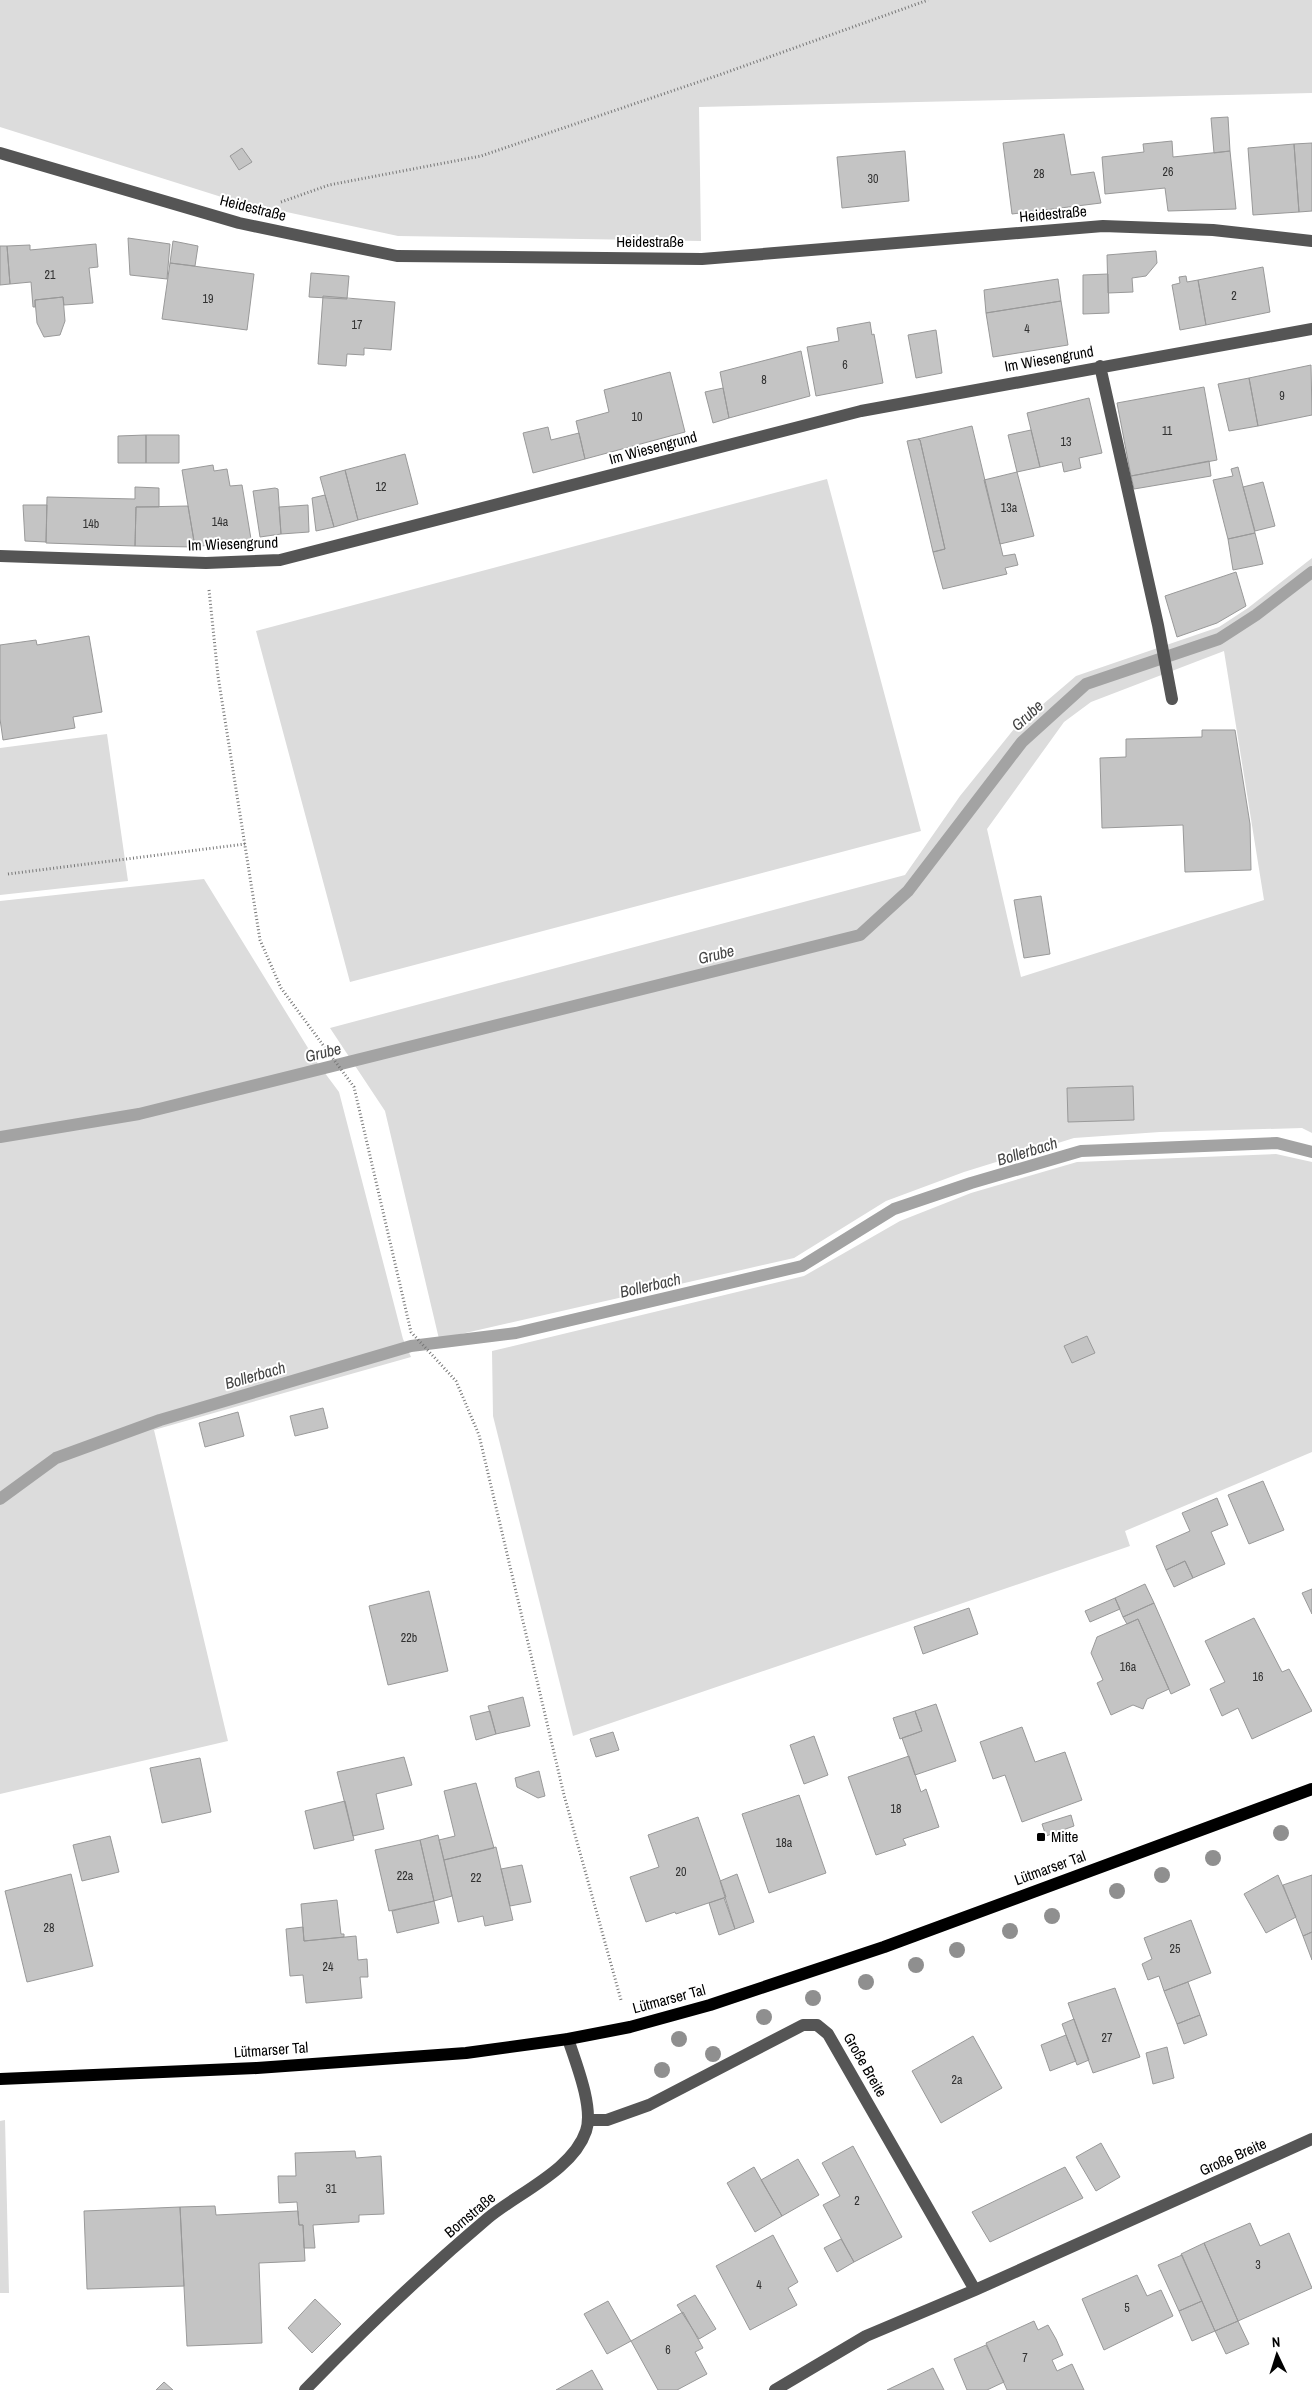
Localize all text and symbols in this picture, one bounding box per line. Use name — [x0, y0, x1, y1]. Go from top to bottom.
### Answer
house number: 26 — [1163, 164, 1173, 180]
house number: 28 — [1034, 166, 1044, 182]
house number: 30 — [868, 171, 878, 187]
street label: Heidestraße — [218, 189, 289, 226]
street label: Heidestraße — [1018, 200, 1088, 227]
street label: Heidestraße — [616, 231, 684, 252]
house number: 21 — [45, 267, 56, 283]
house number: 2 — [1231, 288, 1237, 304]
house number: 19 — [203, 291, 213, 307]
house number: 17 — [352, 317, 363, 333]
house number: 4 — [1024, 321, 1030, 337]
street label: Im Wiesengrund — [1003, 340, 1095, 377]
house number: 6 — [842, 357, 848, 373]
house number: 8 — [761, 372, 767, 388]
house number: 9 — [1279, 388, 1285, 404]
house number: 10 — [632, 409, 642, 425]
house number: 11 — [1162, 423, 1173, 439]
street label: Im Wiesengrund — [607, 426, 699, 469]
house number: 13 — [1061, 434, 1071, 450]
house number: 12 — [376, 479, 386, 495]
house number: 13a — [1001, 500, 1018, 516]
house number: 14a — [212, 514, 229, 530]
house number: 14b — [83, 516, 99, 532]
street label: Im Wiesengrund — [188, 531, 278, 556]
water label: Grube — [1006, 695, 1048, 735]
water label: Grube — [696, 939, 736, 969]
water label: Grube — [303, 1037, 343, 1067]
water label: Bollerbach — [994, 1131, 1060, 1171]
water label: Bollerbach — [617, 1267, 683, 1303]
water label: Bollerbach — [222, 1356, 288, 1394]
house number: 22b — [401, 1630, 417, 1646]
house number: 16a — [1120, 1659, 1137, 1675]
house number: 16 — [1253, 1669, 1263, 1685]
house number: 18 — [891, 1801, 901, 1817]
place label: Mitte — [1051, 1826, 1079, 1847]
marker: Mitte — [1035, 1831, 1047, 1843]
house number: 18a — [776, 1835, 793, 1851]
street label: Lütmarser Tal — [1011, 1845, 1088, 1890]
house number: 20 — [676, 1864, 686, 1880]
house number: 22a — [397, 1868, 414, 1884]
house number: 22 — [471, 1870, 481, 1886]
house number: 28 — [44, 1920, 54, 1936]
house number: 25 — [1170, 1941, 1181, 1957]
house number: 24 — [323, 1959, 334, 1975]
street label: Lütmarser Tal — [630, 1979, 708, 2018]
street label: Große Breite — [839, 2029, 892, 2101]
house number: 27 — [1102, 2030, 1113, 2046]
street label: Lütmarser Tal — [233, 2036, 309, 2063]
house number: 2a — [952, 2072, 963, 2088]
street label: Große Breite — [1196, 2132, 1270, 2181]
house number: 31 — [326, 2181, 337, 2197]
street label: Bornstraße — [440, 2187, 500, 2242]
house number: 2 — [854, 2193, 860, 2209]
house number: 3 — [1255, 2257, 1261, 2273]
house number: 4 — [756, 2277, 762, 2293]
house number: 5 — [1124, 2300, 1130, 2316]
north arrow — [1252, 2330, 1302, 2380]
text: N — [1271, 2333, 1281, 2351]
house number: 6 — [665, 2342, 671, 2358]
house number: 7 — [1022, 2350, 1028, 2366]

